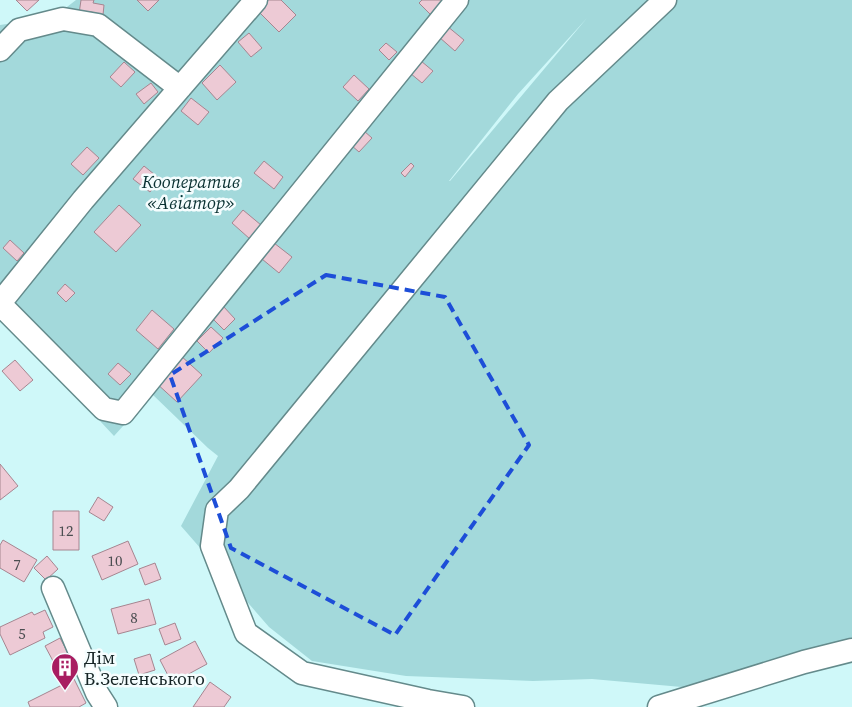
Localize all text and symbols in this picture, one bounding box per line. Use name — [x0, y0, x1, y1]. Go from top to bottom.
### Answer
park label: Кооператив «Авіатор» — [141, 169, 240, 215]
house number: 12 — [58, 520, 74, 541]
house number: 10 — [107, 550, 123, 571]
house number: 7 — [13, 554, 21, 575]
house number: 8 — [130, 607, 138, 628]
house number: 5 — [18, 623, 26, 644]
place label: Дім В.Зеленського — [84, 645, 205, 691]
building icon: Дім В.Зеленського — [50, 652, 80, 691]

